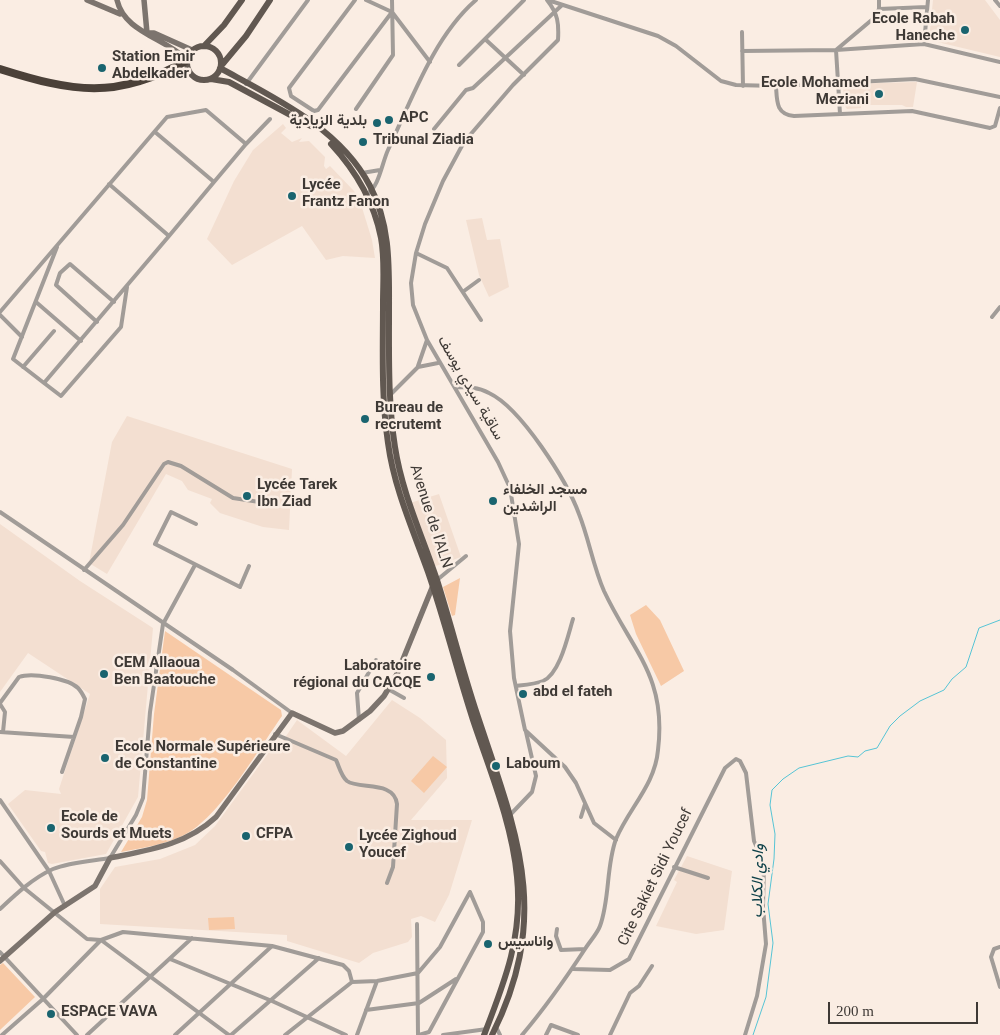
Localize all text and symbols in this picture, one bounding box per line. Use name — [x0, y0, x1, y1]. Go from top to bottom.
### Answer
place label: Ecole Rabah Haneche — [872, 12, 955, 47]
marker: Ecole Rabah Haneche — [959, 24, 971, 36]
place label: Station Emir Abdelkader — [112, 50, 195, 85]
marker: Station Emir Abdelkader — [96, 62, 108, 74]
place label: Ecole Mohamed Meziani — [761, 76, 869, 111]
marker: Ecole Mohamed Meziani — [873, 88, 885, 100]
place label: APC — [399, 111, 429, 129]
place label: بلدية الزيادية — [289, 114, 367, 132]
marker: APC — [383, 114, 395, 126]
marker: بلدية الزيادية — [371, 117, 383, 129]
place label: Tribunal Ziadia — [373, 133, 474, 151]
marker: Tribunal Ziadia — [357, 136, 369, 148]
place label: Lycée Frantz Fanon — [302, 178, 389, 213]
marker: Lycée Frantz Fanon — [286, 190, 298, 202]
street label: ساقية سيدي يوسف — [432, 334, 506, 444]
place label: Bureau de recrutemt — [375, 401, 443, 436]
marker: Bureau de recrutemt — [359, 413, 371, 425]
street label: Avenue de l'ALN — [404, 463, 454, 571]
place label: Lycée Tarek Ibn Ziad — [257, 478, 337, 513]
place label: مسجد الخلفاء الراشدين — [503, 483, 587, 518]
marker: Lycée Tarek Ibn Ziad — [241, 490, 253, 502]
marker: مسجد الخلفاء الراشدين — [487, 495, 499, 507]
place label: CEM Allaoua Ben Baatouche — [114, 656, 216, 691]
place label: Laboratoire régional du CACQE — [293, 659, 421, 694]
marker: CEM Allaoua Ben Baatouche — [98, 668, 110, 680]
marker: Laboratoire régional du CACQE — [425, 671, 437, 683]
place label: abd el fateh — [533, 685, 613, 703]
marker: abd el fateh — [517, 688, 529, 700]
place label: Ecole Normale Supérieure de Constantine — [115, 740, 290, 775]
marker: Ecole Normale Supérieure de Constantine — [99, 752, 111, 764]
place label: Laboum — [506, 757, 560, 775]
marker: Laboum — [490, 760, 502, 772]
street label: Cite Sakiet Sidi Youcef — [616, 806, 698, 950]
place label: Ecole de Sourds et Muets — [61, 810, 172, 845]
marker: Ecole de Sourds et Muets — [45, 822, 57, 834]
place label: CFPA — [256, 827, 293, 845]
place label: Lycée Zighoud Youcef — [359, 829, 457, 864]
marker: CFPA — [240, 830, 252, 842]
marker: Lycée Zighoud Youcef — [343, 841, 355, 853]
water label: وادي الكلاب — [750, 844, 770, 918]
place label: واناسيس — [498, 935, 554, 953]
marker: واناسيس — [482, 938, 494, 950]
scale bar — [830, 992, 980, 1024]
text: 200 m — [836, 1003, 874, 1019]
place label: ESPACE VAVA — [61, 1005, 157, 1023]
marker: ESPACE VAVA — [45, 1008, 57, 1020]

